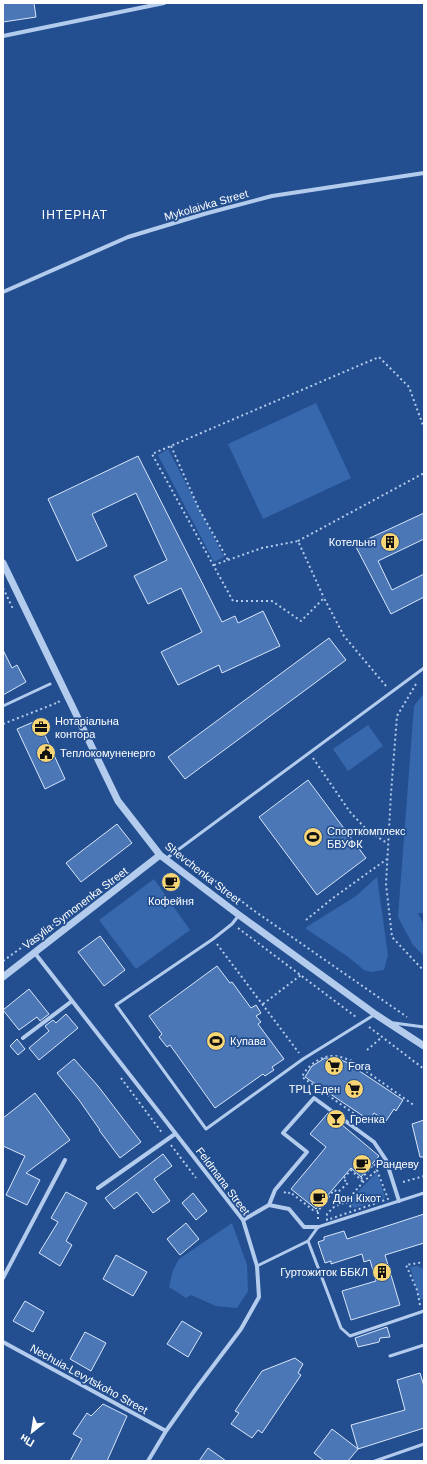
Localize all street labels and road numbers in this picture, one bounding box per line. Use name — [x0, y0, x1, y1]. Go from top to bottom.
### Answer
street label: Mykolaivka Street — [163, 187, 249, 223]
street label: Shevchenka Street — [163, 840, 243, 906]
street label: Vasylia Symonenka Street — [20, 865, 130, 951]
street label: Feldmana Street — [194, 1145, 252, 1217]
street label: Nechuia-Levytskoho Street — [28, 1342, 150, 1416]

